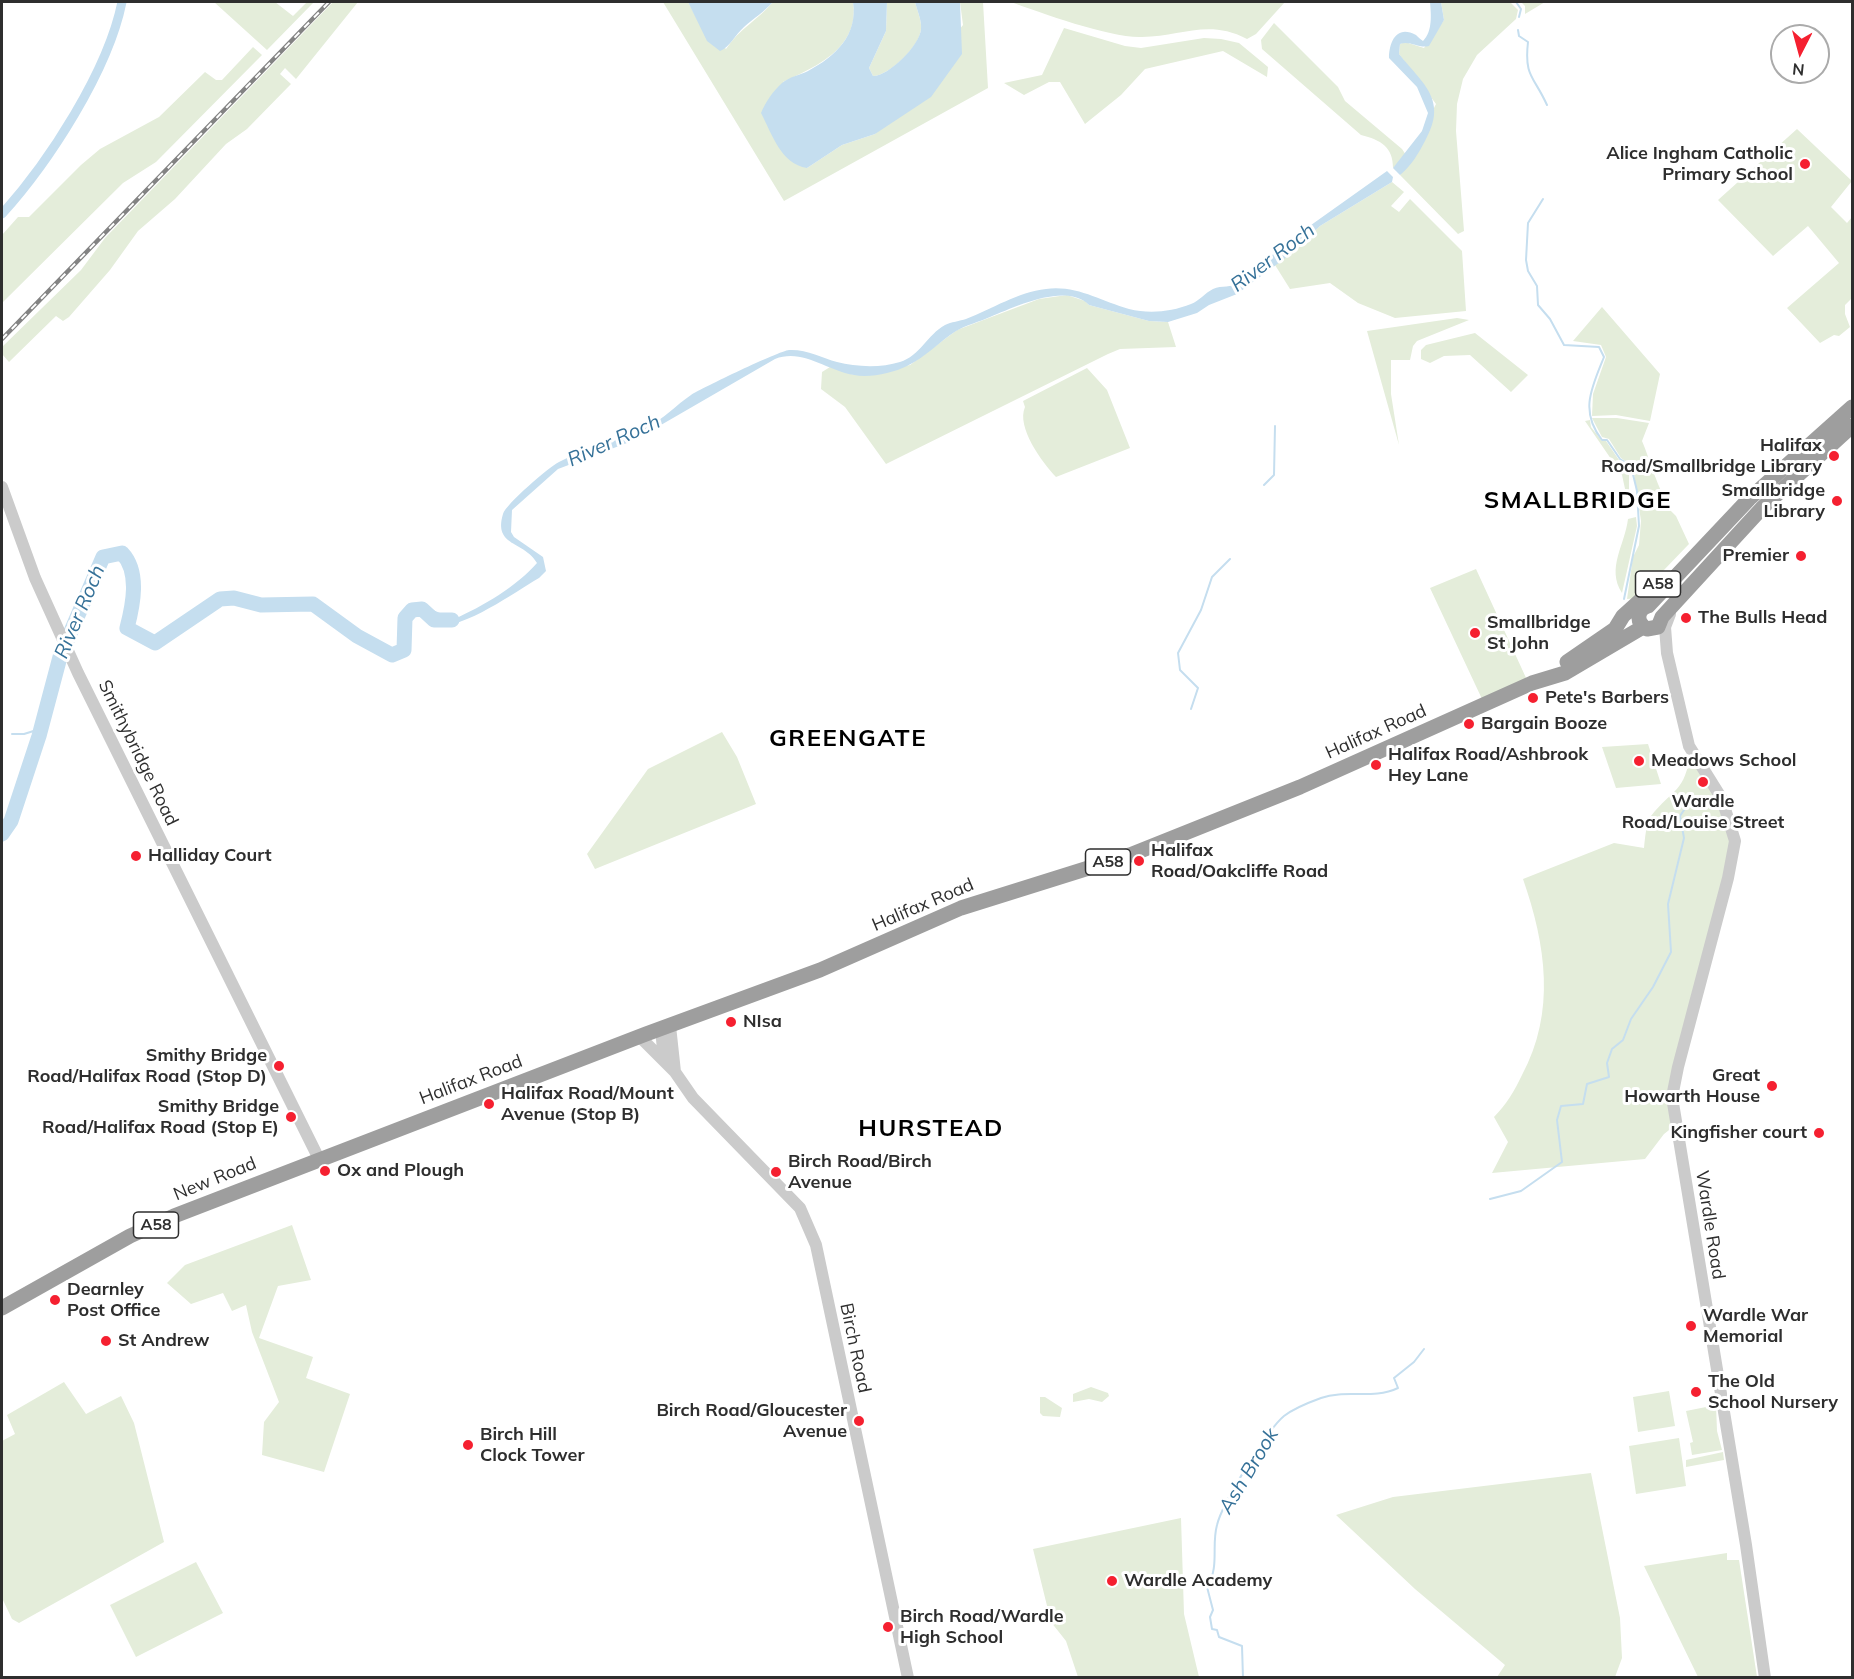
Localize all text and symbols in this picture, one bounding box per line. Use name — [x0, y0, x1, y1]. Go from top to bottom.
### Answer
north arrow — [1770, 24, 1830, 84]
text: N — [1791, 59, 1805, 80]
place label: Alice Ingham Catholic Primary School — [1606, 143, 1793, 186]
marker: Alice Ingham Catholic Primary School — [1798, 157, 1812, 171]
water label: River Roch — [1226, 219, 1320, 297]
water label: River Roch — [564, 410, 664, 472]
place label: Halifax Road/Smallbridge Library — [1601, 435, 1822, 478]
marker: Halifax Road/Smallbridge Library — [1827, 449, 1841, 463]
place label: Smallbridge Library — [1722, 480, 1825, 522]
district label: SMALLBRIDGE — [1484, 487, 1672, 515]
marker: Smallbridge Library — [1830, 494, 1844, 508]
place label: Premier — [1723, 545, 1789, 567]
marker: Premier — [1794, 549, 1808, 563]
water label: River Roch — [50, 562, 110, 662]
road number: A58 — [1636, 571, 1680, 597]
place label: The Bulls Head — [1698, 607, 1827, 629]
marker: The Bulls Head — [1679, 611, 1693, 625]
place label: Smallbridge St John — [1487, 612, 1590, 654]
marker: Smallbridge St John — [1468, 626, 1482, 640]
street label: Smithybridge Road — [93, 677, 183, 829]
place label: Pete's Barbers — [1545, 687, 1669, 709]
marker: Pete's Barbers — [1526, 691, 1540, 705]
street label: Halifax Road — [1322, 700, 1430, 764]
place label: Bargain Booze — [1481, 713, 1607, 735]
marker: Bargain Booze — [1462, 717, 1476, 731]
district label: GREENGATE — [769, 725, 927, 753]
place label: Halifax Road/Ashbrook Hey Lane — [1388, 744, 1588, 786]
place label: Meadows School — [1651, 750, 1797, 772]
marker: Meadows School — [1632, 754, 1646, 768]
marker: Halifax Road/Ashbrook Hey Lane — [1369, 758, 1383, 772]
marker: Wardle Road/Louise Street — [1696, 775, 1710, 789]
place label: Wardle Road/Louise Street — [1622, 791, 1784, 834]
place label: Halifax Road/Oakcliffe Road — [1151, 840, 1328, 882]
place label: Halliday Court — [148, 845, 272, 867]
marker: Halliday Court — [129, 849, 143, 863]
road number: A58 — [1086, 849, 1130, 875]
marker: Halifax Road/Oakcliffe Road — [1132, 854, 1146, 868]
street label: Halifax Road — [869, 874, 977, 936]
place label: NIsa — [743, 1011, 782, 1033]
marker: NIsa — [724, 1015, 738, 1029]
place label: Smithy Bridge Road/Halifax Road (Stop D) — [27, 1045, 267, 1088]
street label: Halifax Road — [417, 1050, 525, 1110]
marker: Smithy Bridge Road/Halifax Road (Stop D) — [272, 1059, 286, 1073]
place label: Great Howarth House — [1624, 1065, 1760, 1108]
marker: Great Howarth House — [1765, 1079, 1779, 1093]
place label: Halifax Road/Mount Avenue (Stop B) — [501, 1083, 674, 1126]
place label: Smithy Bridge Road/Halifax Road (Stop E) — [42, 1096, 279, 1138]
marker: Halifax Road/Mount Avenue (Stop B) — [482, 1097, 496, 1111]
marker: Smithy Bridge Road/Halifax Road (Stop E) — [284, 1110, 298, 1124]
district label: HURSTEAD — [858, 1115, 1004, 1143]
place label: Kingfisher court — [1671, 1122, 1807, 1144]
marker: Kingfisher court — [1812, 1126, 1826, 1140]
place label: Birch Road/Birch Avenue — [788, 1151, 932, 1194]
street label: New Road — [170, 1153, 260, 1205]
place label: Ox and Plough — [337, 1160, 464, 1182]
marker: Ox and Plough — [318, 1164, 332, 1178]
marker: Birch Road/Birch Avenue — [769, 1165, 783, 1179]
street label: Wardle Road — [1691, 1169, 1729, 1281]
road number: A58 — [134, 1212, 178, 1238]
place label: Dearnley Post Office — [67, 1279, 160, 1322]
marker: Dearnley Post Office — [48, 1293, 62, 1307]
street label: Birch Road — [835, 1301, 875, 1395]
place label: Wardle War Memorial — [1703, 1305, 1808, 1348]
marker: Wardle War Memorial — [1684, 1319, 1698, 1333]
place label: St Andrew — [118, 1330, 209, 1352]
marker: St Andrew — [99, 1334, 113, 1348]
place label: The Old School Nursery — [1708, 1371, 1838, 1414]
marker: The Old School Nursery — [1689, 1385, 1703, 1399]
place label: Birch Road/Gloucester Avenue — [656, 1400, 847, 1442]
marker: Birch Road/Gloucester Avenue — [852, 1414, 866, 1428]
place label: Birch Hill Clock Tower — [480, 1424, 584, 1466]
water label: Ash Brook — [1214, 1424, 1284, 1518]
marker: Birch Hill Clock Tower — [461, 1438, 475, 1452]
place label: Wardle Academy — [1124, 1570, 1272, 1592]
marker: Wardle Academy — [1105, 1574, 1119, 1588]
place label: Birch Road/Wardle High School — [900, 1606, 1064, 1648]
marker: Birch Road/Wardle High School — [881, 1620, 895, 1634]

